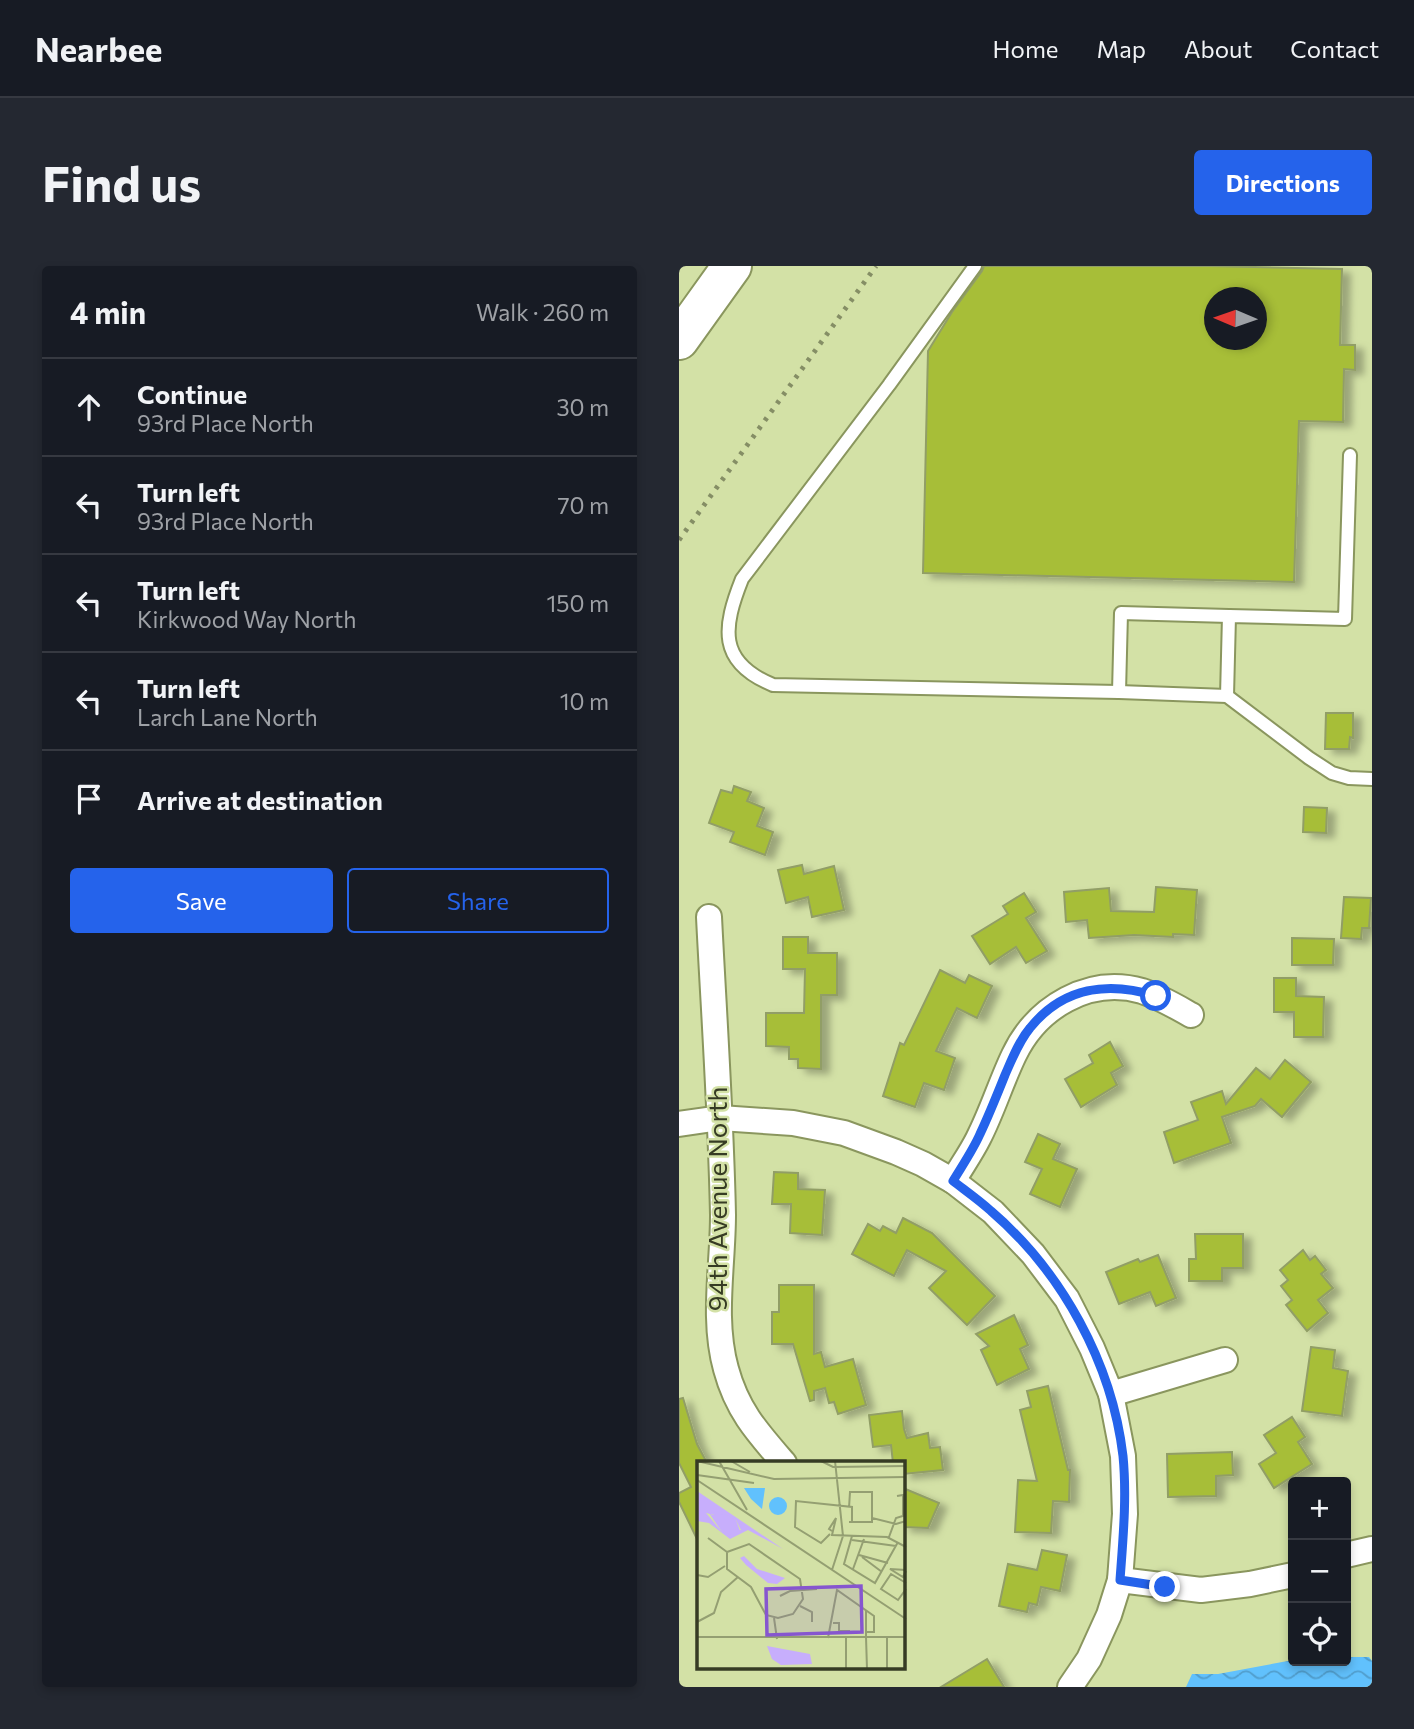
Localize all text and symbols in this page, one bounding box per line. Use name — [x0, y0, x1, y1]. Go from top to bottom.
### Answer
text: Nearbee — [35, 28, 162, 69]
text: Home — [993, 34, 1059, 63]
text: Map — [1097, 34, 1146, 63]
text: About — [1184, 34, 1252, 63]
text: Contact — [1290, 34, 1379, 63]
button: Directions — [1194, 150, 1372, 215]
text: Find us — [42, 152, 201, 212]
north arrow — [1204, 287, 1267, 350]
text: 4 min — [70, 293, 146, 330]
text: Walk · 260 m — [476, 298, 609, 326]
text: Continue — [137, 378, 247, 409]
icon: ahead — [70, 388, 108, 426]
text: 30 m — [556, 393, 609, 421]
text: 93rd Place North — [137, 409, 314, 437]
text: Turn left — [137, 476, 240, 507]
icon: left — [70, 486, 108, 524]
text: 70 m — [557, 491, 609, 519]
text: 93rd Place North — [137, 507, 314, 535]
text: Turn left — [137, 574, 240, 605]
icon: left — [70, 584, 108, 622]
text: 150 m — [546, 589, 609, 617]
text: Kirkwood Way North — [137, 605, 356, 633]
text: Turn left — [137, 672, 240, 703]
icon: left — [70, 682, 108, 720]
text: 10 m — [560, 687, 609, 715]
text: Larch Lane North — [137, 703, 318, 731]
icon: arrive — [70, 780, 108, 818]
text: Arrive at destination — [137, 784, 383, 815]
button: Save — [70, 868, 333, 933]
button: Share — [347, 868, 609, 933]
route start — [1140, 980, 1171, 1011]
street label: 94th Avenue North — [701, 1087, 732, 1311]
inset map — [697, 1461, 905, 1670]
map controls — [1288, 1477, 1351, 1666]
button: + — [1288, 1477, 1351, 1540]
button: − — [1288, 1540, 1351, 1603]
route end — [1149, 1571, 1180, 1602]
button: locate — [1288, 1603, 1351, 1666]

